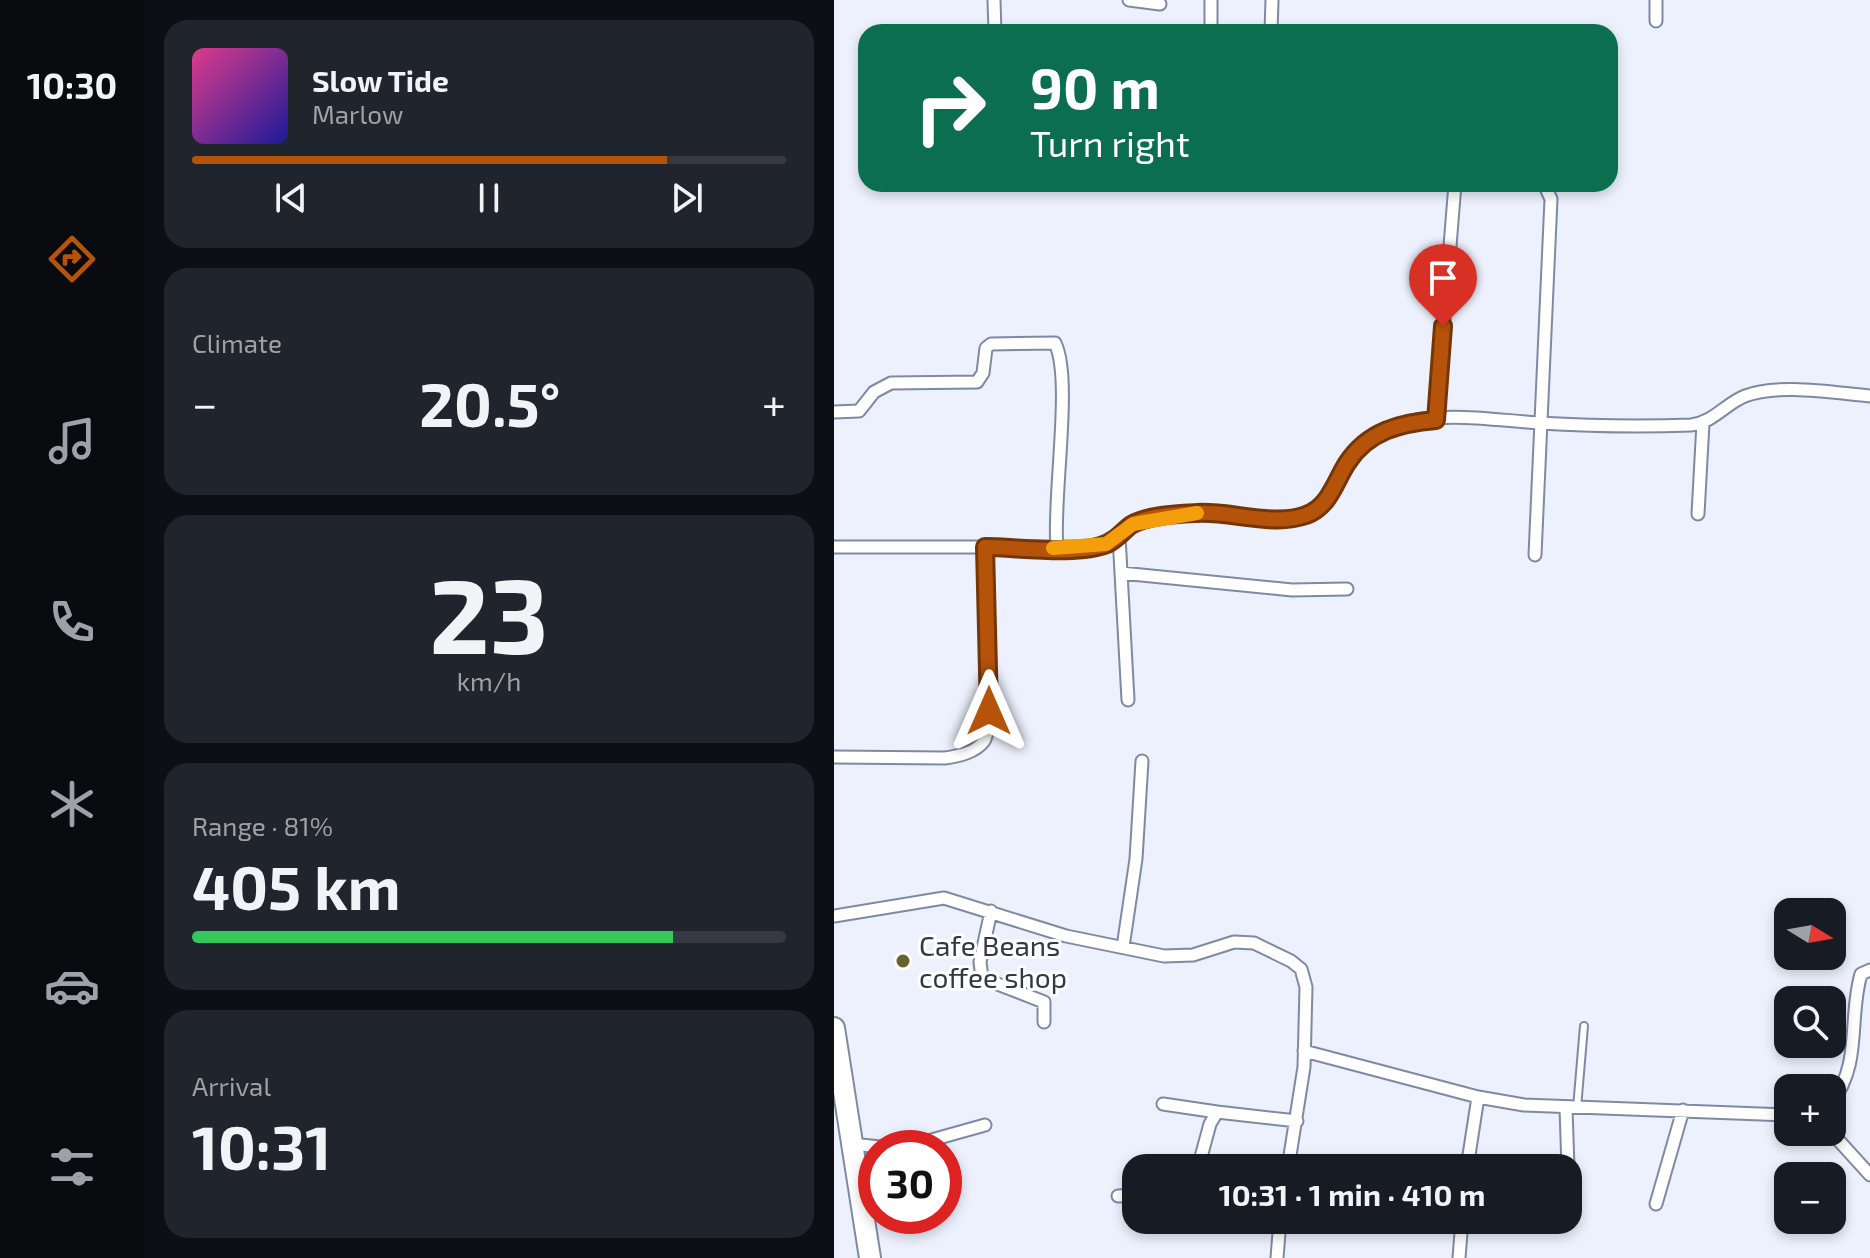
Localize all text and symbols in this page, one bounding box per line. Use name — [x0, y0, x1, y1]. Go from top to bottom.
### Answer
text: 90 m — [1030, 53, 1160, 120]
icon: right — [898, 56, 1002, 160]
text: Slow Tide — [312, 62, 449, 98]
text: 10:30 — [27, 63, 117, 106]
text: Marlow — [312, 98, 403, 129]
text: Turn right — [1030, 121, 1190, 164]
icon: previous — [269, 176, 313, 220]
icon: pause — [467, 176, 511, 220]
icon: next — [665, 176, 709, 220]
icon: directions — [44, 231, 100, 287]
pin — [1409, 244, 1477, 326]
icon: arrive — [1421, 256, 1465, 300]
text: Climate — [192, 327, 282, 358]
text: 20.5° — [419, 367, 560, 439]
text: − — [192, 376, 218, 429]
text: + — [762, 376, 786, 429]
icon: music — [44, 413, 100, 469]
text: 23 — [429, 550, 549, 675]
icon: phone — [44, 594, 100, 650]
text: km/h — [457, 665, 521, 696]
position arrow — [947, 669, 1031, 753]
icon: climate — [44, 776, 100, 832]
text: Range · 81% — [192, 810, 333, 841]
text: 405 km — [192, 850, 401, 922]
north arrow — [1774, 898, 1846, 970]
map controls — [1774, 898, 1846, 1234]
place label: Cafe Beans coffee shop — [919, 928, 1067, 994]
marker: Cafe Beans coffee shop — [894, 952, 912, 970]
icon: car — [44, 958, 100, 1014]
button: search — [1774, 986, 1846, 1058]
text: Arrival — [192, 1070, 271, 1101]
button: + — [1774, 1074, 1846, 1146]
text: 10:31 — [192, 1110, 331, 1182]
speed limit sign: 30 — [858, 1130, 962, 1234]
icon: filters — [44, 1139, 100, 1195]
button: − — [1774, 1162, 1846, 1234]
text: 10:31 · 1 min · 410 m — [1219, 1176, 1485, 1212]

